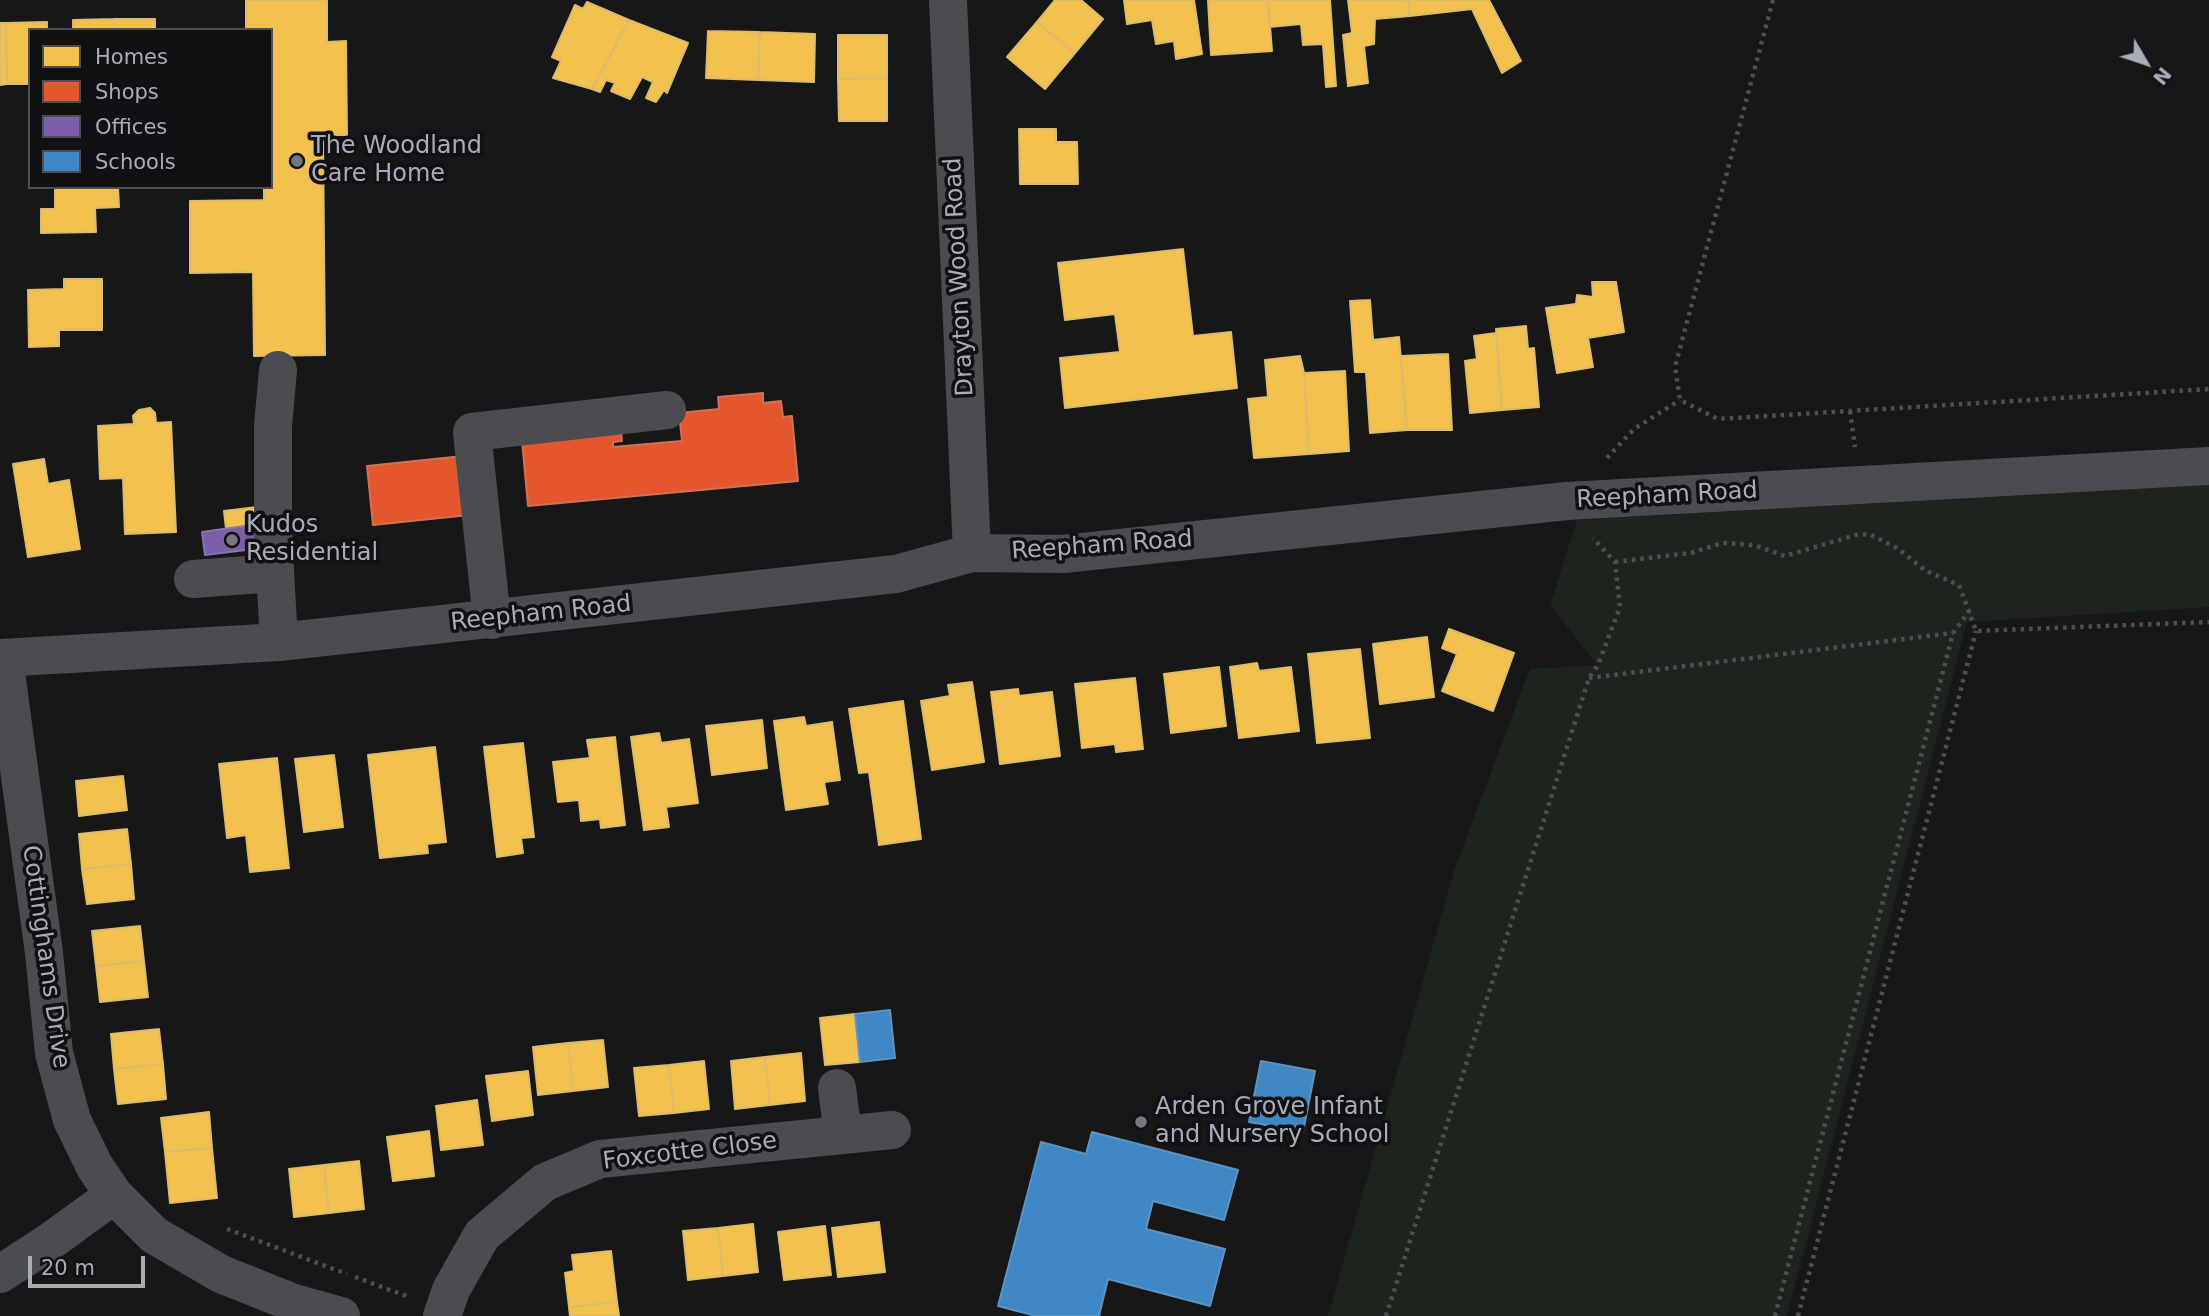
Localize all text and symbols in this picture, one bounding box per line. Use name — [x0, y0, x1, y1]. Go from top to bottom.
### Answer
legend — [28, 28, 273, 189]
north arrow — [2111, 28, 2181, 98]
text: Homes — [95, 45, 168, 69]
text: N — [2149, 63, 2176, 89]
text: Shops — [95, 80, 159, 104]
text: Offices — [95, 115, 167, 139]
place label: The Woodland Care Home — [311, 133, 482, 189]
text: Schools — [95, 150, 176, 174]
marker: The Woodland Care Home — [289, 153, 305, 169]
street label: Drayton Wood Road — [939, 157, 981, 397]
street label: Reepham Road — [1576, 477, 1758, 515]
place label: Kudos Residential — [246, 512, 378, 568]
street label: Reepham Road — [1010, 525, 1194, 567]
marker: Kudos Residential — [224, 532, 240, 548]
street label: Reepham Road — [449, 590, 633, 638]
street label: Cottinghams Drive — [15, 844, 75, 1070]
place label: Arden Grove Infant and Nursery School — [1155, 1094, 1389, 1150]
marker: Arden Grove Infant and Nursery School — [1133, 1114, 1149, 1130]
street label: Foxcotte Close — [601, 1127, 779, 1177]
scale bar — [32, 1242, 149, 1286]
text: 20 m — [41, 1256, 95, 1280]

